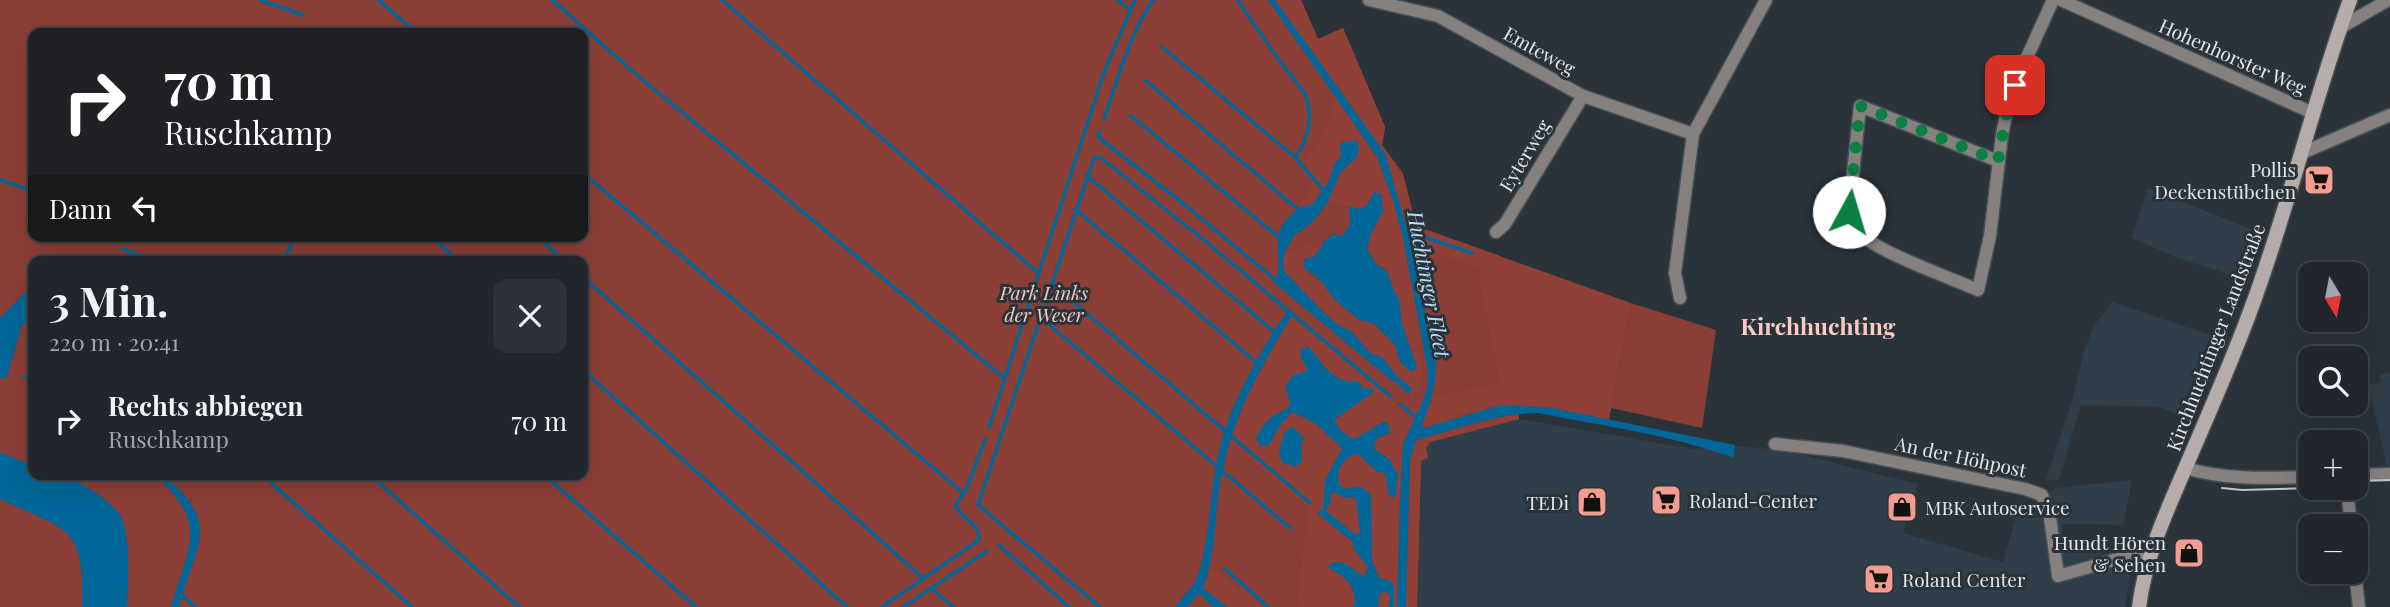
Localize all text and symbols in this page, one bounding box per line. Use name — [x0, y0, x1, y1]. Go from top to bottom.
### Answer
street label: Hohenhorster Weg — [2155, 12, 2311, 100]
street label: Emteweg — [1499, 20, 1581, 80]
text: 70 m — [164, 47, 274, 112]
pin — [1985, 55, 2045, 115]
icon: right — [49, 56, 140, 147]
icon: arrive — [1996, 66, 2034, 104]
text: Ruschkamp — [164, 110, 332, 153]
street label: Eyterweg — [1492, 114, 1556, 196]
place label: Pollis Deckenstübchen — [2154, 156, 2297, 204]
supermarket icon: Pollis Deckenstübchen — [2302, 163, 2336, 197]
position arrow — [1812, 175, 1886, 249]
icon: left — [126, 189, 164, 227]
text: Dann — [49, 191, 112, 226]
water label: Huchtinger Fleet — [1402, 207, 1458, 361]
street label: Kirchhuchtinger Landstraße — [2160, 220, 2270, 454]
north arrow — [2298, 262, 2368, 332]
map controls — [2298, 262, 2368, 584]
text: 3 Min. — [49, 272, 168, 328]
button: close — [493, 279, 567, 353]
park label: Park Links der Weser — [999, 279, 1088, 327]
district label: Kirchhuchting — [1741, 310, 1896, 341]
text: 220 m · 20:41 — [49, 326, 179, 357]
button: search — [2298, 346, 2368, 416]
text: Rechts abbiegen — [108, 388, 303, 423]
icon: right — [49, 402, 87, 440]
text: 70 m — [511, 403, 567, 438]
text: Ruschkamp — [108, 423, 229, 454]
street label: An der Höhpost — [1892, 429, 2029, 483]
button: + — [2298, 430, 2368, 500]
supermarket icon: Roland-Center — [1649, 483, 1683, 517]
shop icon: TEDi — [1575, 485, 1609, 519]
place label: Roland-Center — [1689, 487, 1817, 513]
place label: TEDi — [1526, 489, 1569, 515]
shop icon: MBK Autoservice — [1885, 490, 1919, 524]
place label: MBK Autoservice — [1925, 494, 2070, 520]
button: − — [2298, 514, 2368, 584]
place label: Hundt Hören & Sehen — [2054, 529, 2167, 577]
shop icon: Hundt Hören & Sehen — [2172, 536, 2206, 570]
supermarket icon: Roland Center — [1862, 562, 1896, 596]
place label: Roland Center — [1902, 566, 2026, 592]

